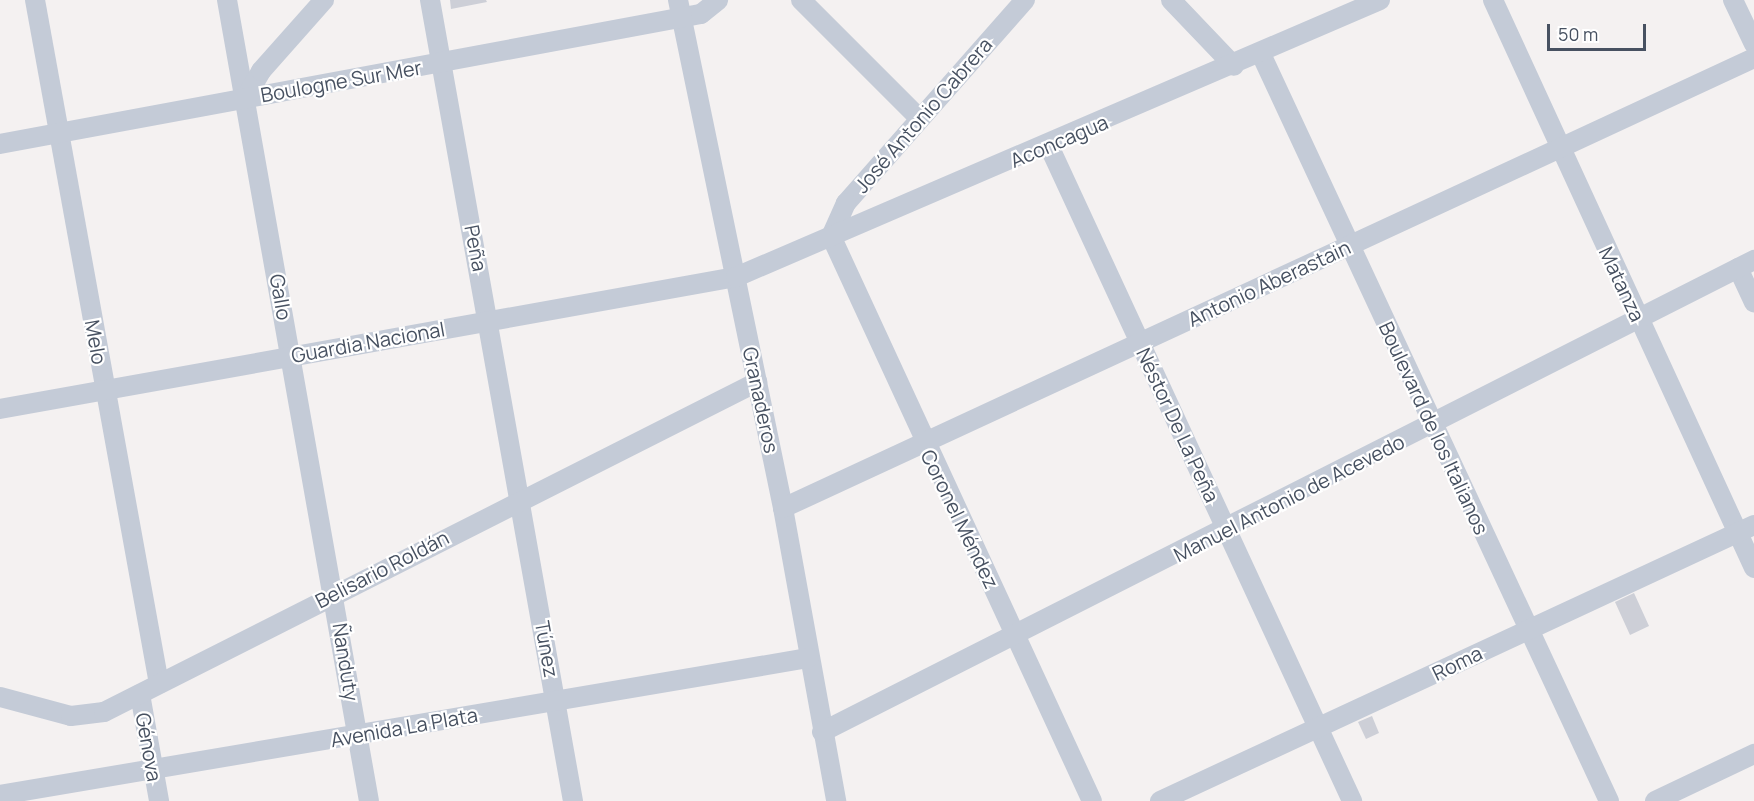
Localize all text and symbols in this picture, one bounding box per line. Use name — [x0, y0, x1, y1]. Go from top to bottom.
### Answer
scale bar — [1550, 12, 1649, 50]
text: 50 m — [1558, 22, 1598, 46]
street label: José Antonio Cabrera — [849, 33, 997, 197]
street label: Boulogne Sur Mer — [259, 55, 423, 107]
street label: Aconcagua — [1006, 110, 1112, 172]
street label: Peña — [460, 223, 492, 273]
street label: Antonio Aberastain — [1184, 235, 1354, 331]
street label: Matanza — [1594, 243, 1650, 325]
street label: Gallo — [265, 272, 297, 322]
street label: Guardia Nacional — [289, 317, 447, 367]
street label: Melo — [80, 318, 112, 366]
street label: Boulevard de los Italianos — [1374, 318, 1494, 538]
street label: Néstor De La Peña — [1132, 344, 1224, 506]
street label: Granaderos — [738, 345, 784, 455]
street label: Manuel Antonio de Acevedo — [1170, 429, 1408, 567]
street label: Coronel Méndez — [916, 446, 1004, 592]
street label: Belisario Roldán — [311, 525, 453, 613]
street label: Túnez — [530, 619, 564, 679]
street label: Ñanduty — [328, 621, 364, 703]
street label: Roma — [1428, 641, 1486, 685]
street label: Avenida La Plata — [329, 702, 479, 752]
street label: Génova — [131, 711, 167, 783]

